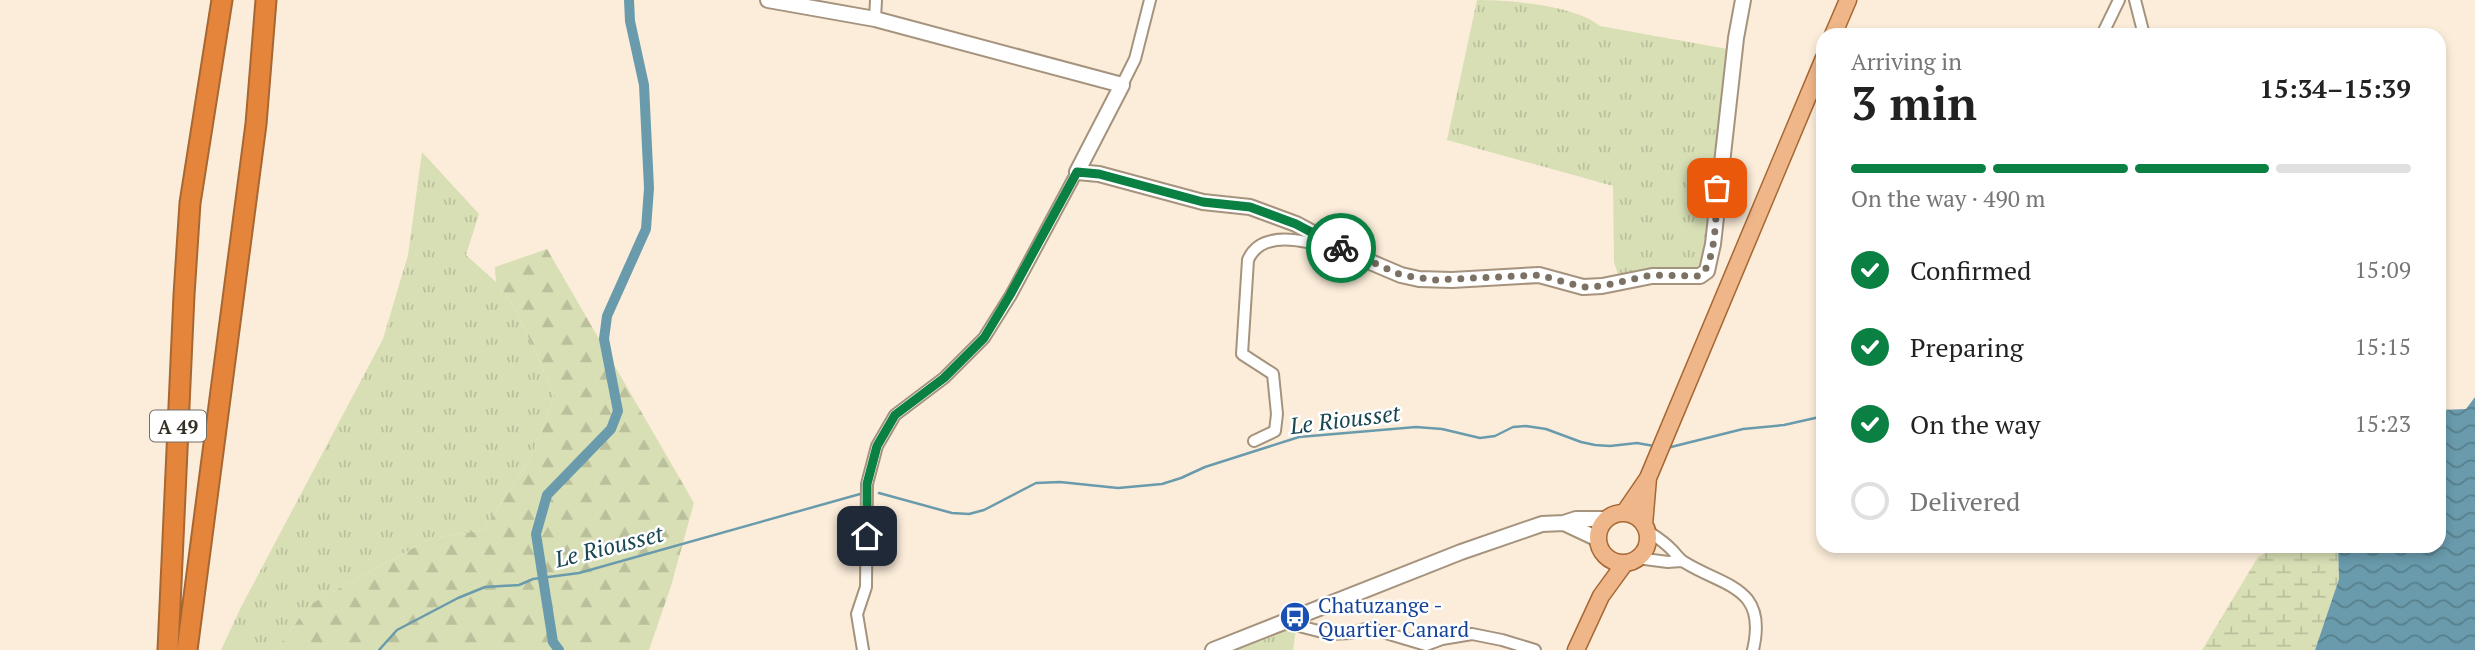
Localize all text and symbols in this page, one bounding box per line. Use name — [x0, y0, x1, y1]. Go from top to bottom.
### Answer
text: Arriving in — [1851, 46, 1962, 77]
text: 15:34–15:39 — [2259, 71, 2411, 105]
text: 3 min — [1851, 72, 1977, 133]
pin — [1687, 158, 1747, 218]
icon: bag — [1698, 169, 1736, 207]
text: On the way · 490 m — [1851, 183, 2045, 214]
courier — [1306, 213, 1376, 283]
icon: bike — [1322, 229, 1360, 267]
icon: check — [1851, 251, 1889, 289]
text: Confirmed — [1910, 253, 2031, 287]
text: 15:09 — [2354, 254, 2411, 285]
icon: check — [1851, 328, 1889, 366]
text: Preparing — [1910, 330, 2023, 364]
text: 15:15 — [2354, 331, 2411, 362]
water label: Le Riousset — [1287, 397, 1403, 441]
icon: check — [1851, 405, 1889, 443]
text: On the way — [1910, 407, 2041, 441]
text: 15:23 — [2354, 408, 2411, 439]
road number: A 49 — [150, 410, 206, 442]
text: Delivered — [1910, 484, 2020, 518]
pin — [837, 506, 897, 566]
water label: Le Riousset — [551, 517, 668, 575]
icon: home — [848, 517, 886, 555]
place label: Chatuzange - Quartier Canard — [1318, 591, 1469, 643]
bus stop icon: Chatuzange - Quartier Canard — [1278, 600, 1312, 634]

